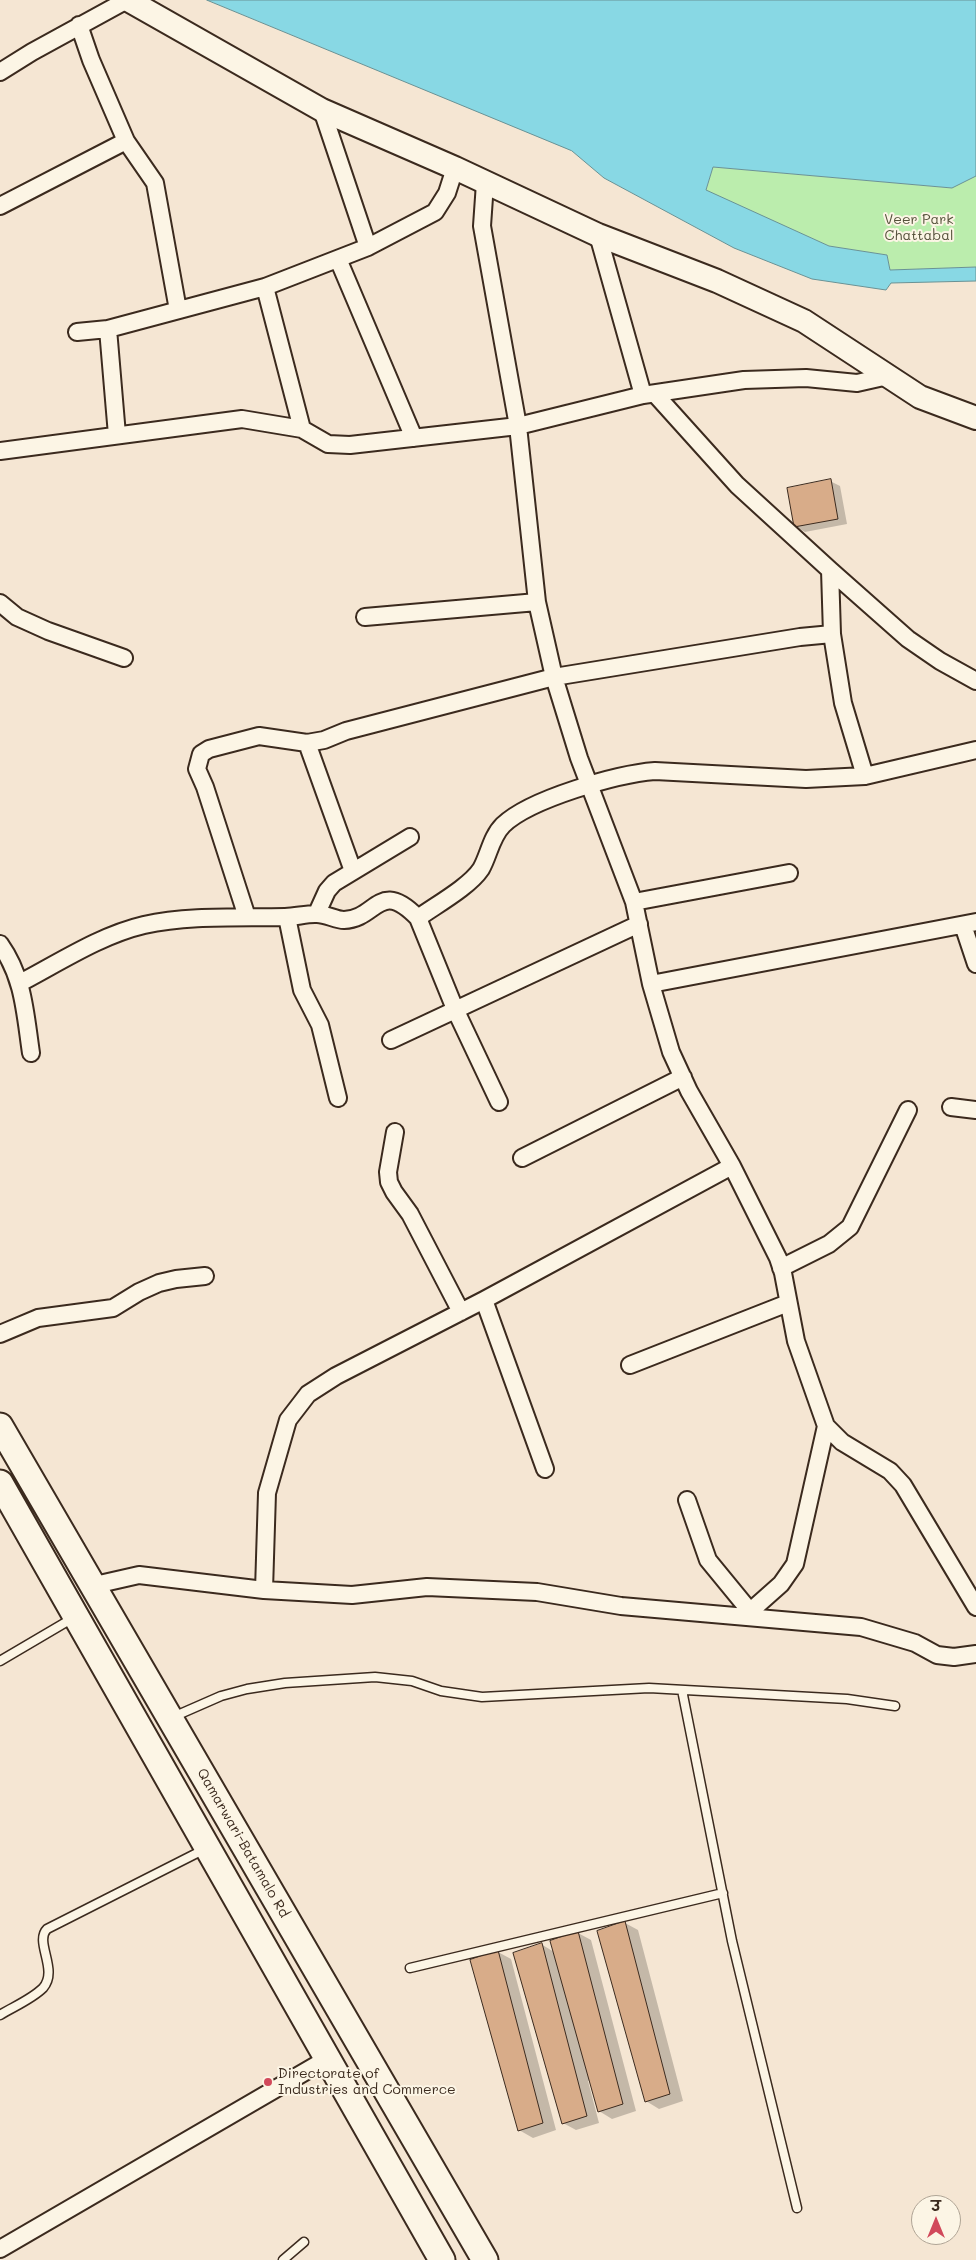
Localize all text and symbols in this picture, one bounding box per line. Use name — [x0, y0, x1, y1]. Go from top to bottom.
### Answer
park label: Veer Park Chattabal — [884, 212, 954, 244]
street label: Qamarwari-Batamalo Rd — [193, 1765, 293, 1921]
place label: Directorate of Industries and Commerce — [278, 2066, 456, 2098]
marker: Directorate of Industries and Commerce — [262, 2076, 274, 2088]
north arrow — [911, 2195, 961, 2245]
text: उ — [931, 2196, 941, 2215]

